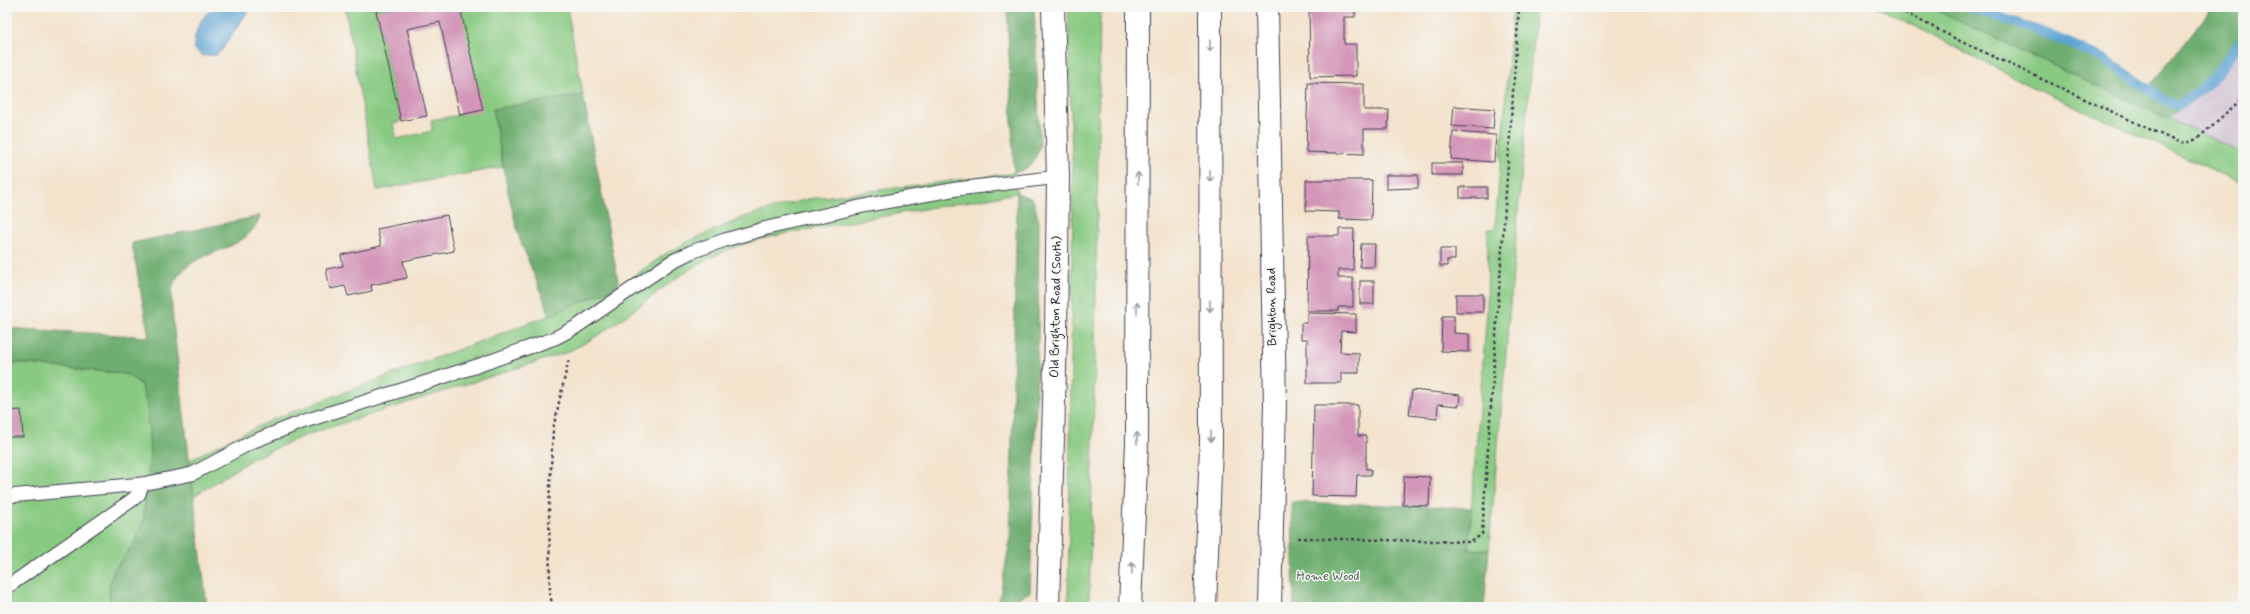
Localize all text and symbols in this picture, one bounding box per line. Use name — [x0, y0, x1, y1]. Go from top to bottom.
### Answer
one-way arrow — [1206, 39, 1214, 52]
one-way arrow — [1206, 169, 1214, 182]
one-way arrow — [1134, 172, 1142, 185]
street label: Old Brighton Road (South) — [1046, 236, 1068, 378]
street label: Brighton Road — [1263, 268, 1282, 346]
one-way arrow — [1206, 299, 1214, 312]
one-way arrow — [1133, 302, 1141, 315]
one-way arrow — [1207, 429, 1214, 442]
one-way arrow — [1133, 432, 1141, 445]
one-way arrow — [1128, 562, 1136, 575]
park label: Home Wood — [1297, 568, 1359, 585]

